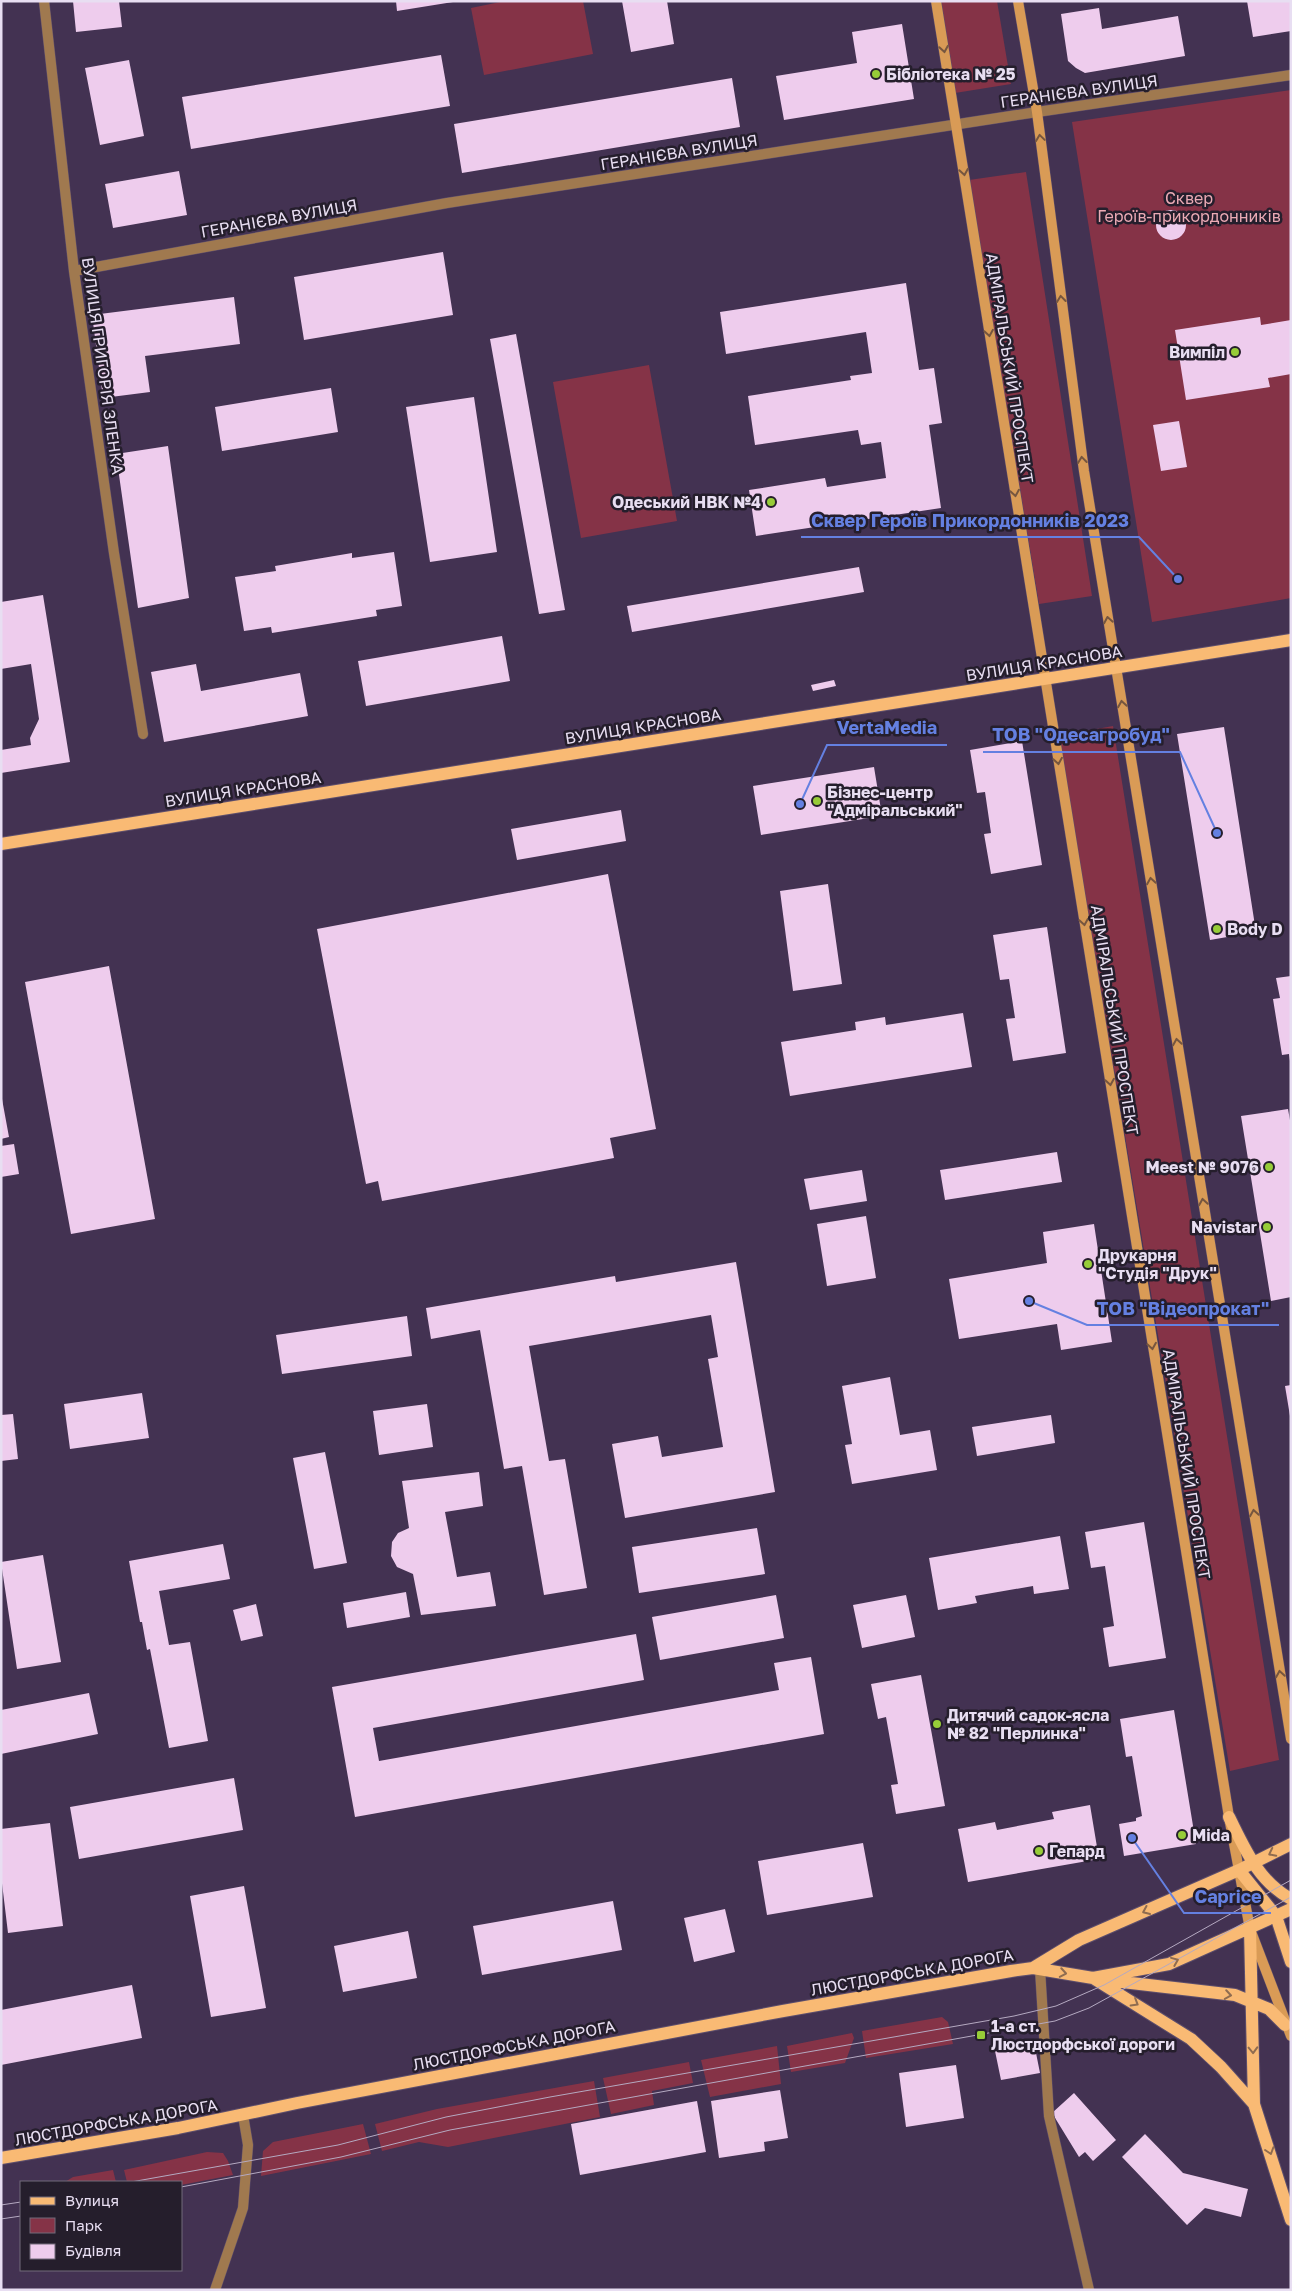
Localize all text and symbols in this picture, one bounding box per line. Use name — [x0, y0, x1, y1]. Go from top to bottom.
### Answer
one-way arrow — [938, 46, 949, 54]
place label: Бібліотека № 25 — [886, 64, 1016, 84]
marker: Бібліотека № 25 — [870, 68, 882, 80]
street label: ГЕРАНІЄВА ВУЛИЦЯ — [999, 70, 1159, 112]
street label: ГЕРАНІЄВА ВУЛИЦЯ — [599, 130, 759, 174]
one-way arrow — [1035, 133, 1046, 141]
one-way arrow — [958, 168, 968, 177]
park label: Сквер Героїв-прикордонників — [1097, 188, 1281, 226]
street label: ГЕРАНІЄВА ВУЛИЦЯ — [199, 194, 359, 242]
street label: АДМІРАЛЬСЬКИЙ ПРОСПЕКТ — [982, 251, 1038, 485]
street label: ВУЛИЦЯ ГРИГОРІЯ ЗЛЕНКА — [78, 256, 128, 476]
one-way arrow — [1056, 295, 1067, 303]
one-way arrow — [984, 328, 994, 337]
place label: Вимпіл — [1169, 342, 1225, 362]
marker: Вимпіл — [1229, 346, 1241, 358]
one-way arrow — [1077, 456, 1088, 464]
one-way arrow — [1009, 489, 1019, 498]
place label: Одеський НВК №4 — [612, 492, 761, 512]
marker: Одеський НВК №4 — [765, 496, 777, 508]
callout: Сквер Героїв Прикордонників 2023 — [801, 504, 1139, 537]
text: Сквер Героїв Прикордонників 2023 — [811, 509, 1129, 531]
one-way arrow — [1104, 616, 1114, 625]
street label: ВУЛИЦЯ КРАСНОВА — [965, 641, 1124, 685]
one-way arrow — [1117, 699, 1128, 707]
street label: ВУЛИЦЯ КРАСНОВА — [564, 704, 723, 748]
callout: VertaMedia — [827, 712, 947, 745]
text: VertaMedia — [837, 716, 937, 738]
callout: ТОВ "Одесагробуд" — [983, 719, 1180, 752]
text: ТОВ "Одесагробуд" — [992, 723, 1170, 745]
one-way arrow — [1052, 757, 1062, 766]
street label: ВУЛИЦЯ КРАСНОВА — [164, 767, 323, 811]
place label: Бізнес-центр "Адміральський" — [827, 782, 963, 820]
marker: Бізнес-центр "Адміральський" — [811, 795, 823, 807]
one-way arrow — [1146, 877, 1156, 886]
street label: АДМІРАЛЬСЬКИЙ ПРОСПЕКТ — [1087, 903, 1143, 1137]
one-way arrow — [1078, 917, 1088, 926]
place label: Body D — [1227, 919, 1283, 939]
marker: Body D — [1211, 923, 1223, 935]
one-way arrow — [1173, 1037, 1183, 1046]
one-way arrow — [1104, 1078, 1114, 1086]
place label: Meest № 9076 — [1145, 1157, 1259, 1177]
marker: Meest № 9076 — [1263, 1161, 1275, 1173]
one-way arrow — [1199, 1198, 1209, 1207]
place label: Navistar — [1191, 1217, 1257, 1237]
marker: Navistar — [1261, 1221, 1273, 1233]
place label: Друкарня "Студія "Друк" — [1098, 1245, 1217, 1283]
marker: Друкарня "Студія "Друк" — [1082, 1258, 1094, 1270]
callout: ТОВ "Відеопрокат" — [1087, 1292, 1279, 1325]
text: ТОВ "Відеопрокат" — [1097, 1297, 1269, 1319]
one-way arrow — [1147, 1342, 1157, 1350]
street label: АДМІРАЛЬСЬКИЙ ПРОСПЕКТ — [1159, 1347, 1215, 1581]
one-way arrow — [1249, 1509, 1259, 1518]
one-way arrow — [1275, 1669, 1286, 1677]
place label: Дитячий садок-ясла № 82 "Перлинка" — [947, 1705, 1109, 1743]
marker: Дитячий садок-ясла № 82 "Перлинка" — [931, 1718, 943, 1730]
place label: Mida — [1192, 1825, 1230, 1845]
marker: Mida — [1176, 1829, 1188, 1841]
place label: Гепард — [1049, 1841, 1105, 1861]
marker: Гепард — [1033, 1845, 1045, 1857]
one-way arrow — [1268, 1847, 1277, 1857]
callout: Caprice — [1184, 1880, 1271, 1913]
text: Caprice — [1194, 1885, 1262, 1907]
one-way arrow — [1142, 1904, 1151, 1915]
street label: ЛЮСТДОРФСЬКА ДОРОГА — [809, 1944, 1015, 2000]
one-way arrow — [1170, 1957, 1179, 1968]
one-way arrow — [1058, 1968, 1067, 1978]
one-way arrow — [1224, 1989, 1232, 1999]
one-way arrow — [1129, 1997, 1138, 2007]
street label: ЛЮСТДОРФСЬКА ДОРОГА — [411, 2016, 617, 2074]
place label: 1-а ст. Люстдорфської дороги — [991, 2016, 1175, 2054]
marker: 1-а ст. Люстдорфської дороги — [975, 2029, 987, 2041]
one-way arrow — [1247, 2046, 1258, 2054]
street label: ЛЮСТДОРФСЬКА ДОРОГА — [13, 2094, 219, 2150]
one-way arrow — [1264, 2146, 1274, 2154]
legend — [20, 2181, 182, 2271]
text: Вулиця — [65, 2191, 119, 2209]
text: Парк — [65, 2216, 103, 2234]
text: Будівля — [65, 2241, 121, 2259]

